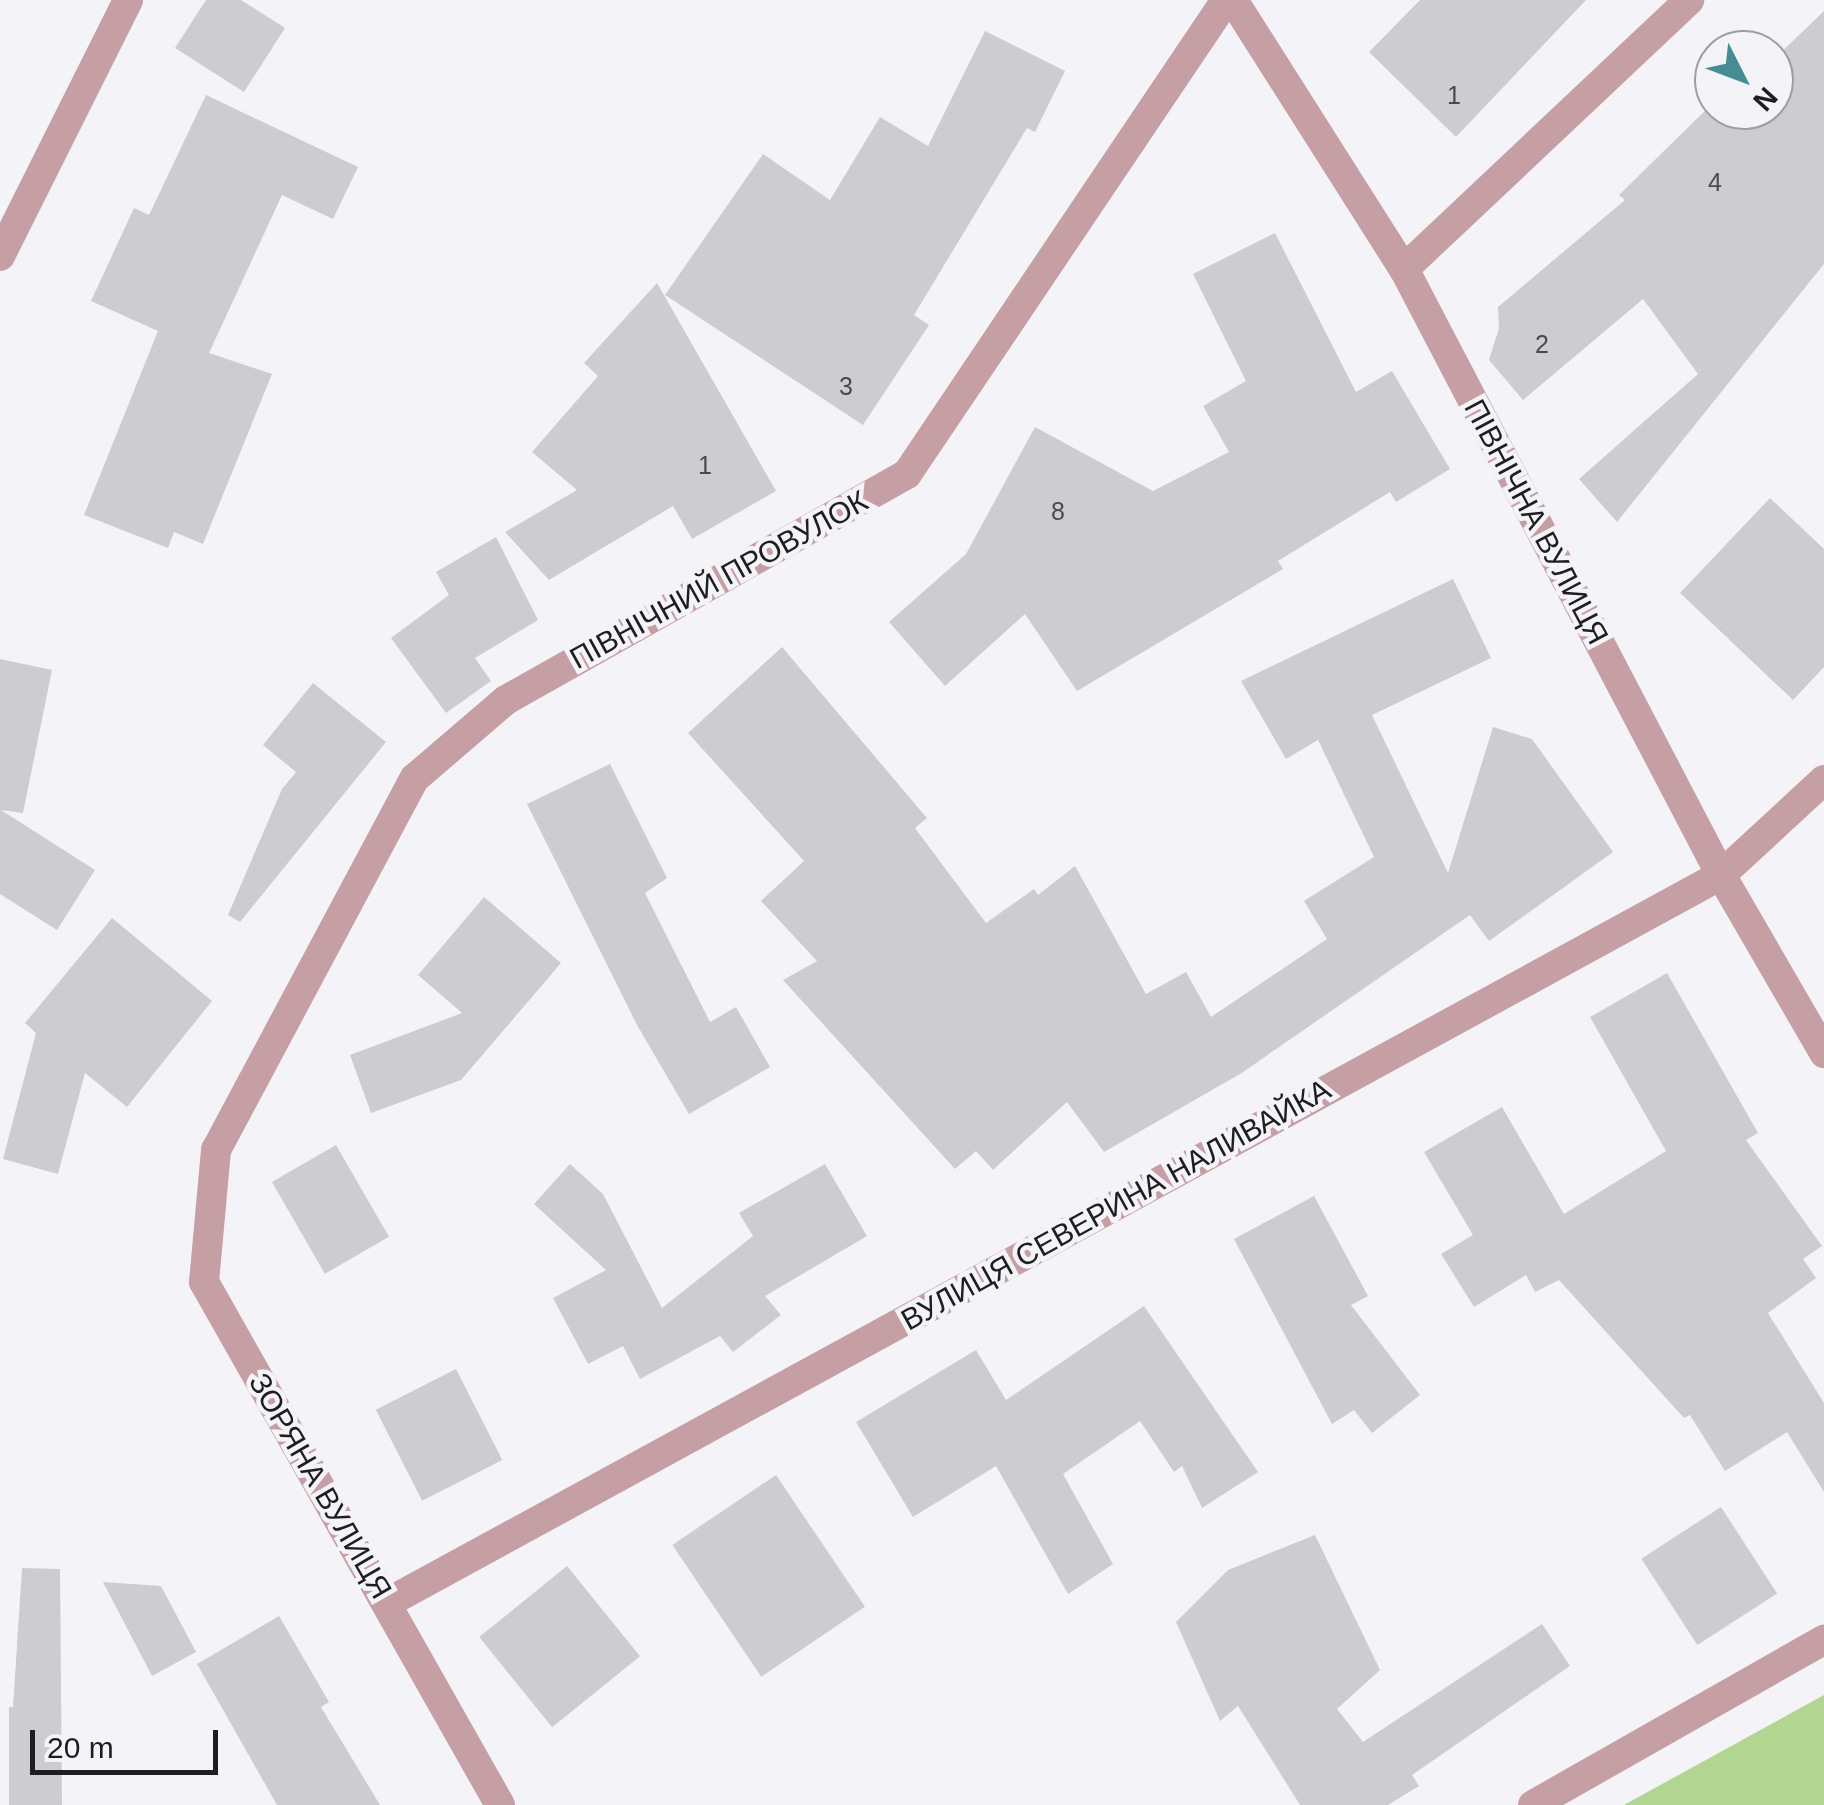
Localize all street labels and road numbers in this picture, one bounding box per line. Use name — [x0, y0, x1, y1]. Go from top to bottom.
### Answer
street label: ПІВНІЧНА ВУЛИЦЯ — [1456, 393, 1616, 651]
street label: ПІВНІЧНИЙ ПРОВУЛОК — [564, 483, 874, 677]
street label: ВУЛИЦЯ СЕВЕРИНА НАЛИВАЙКА — [895, 1072, 1337, 1338]
street label: ЗОРЯНА ВУЛИЦЯ — [241, 1367, 399, 1605]

